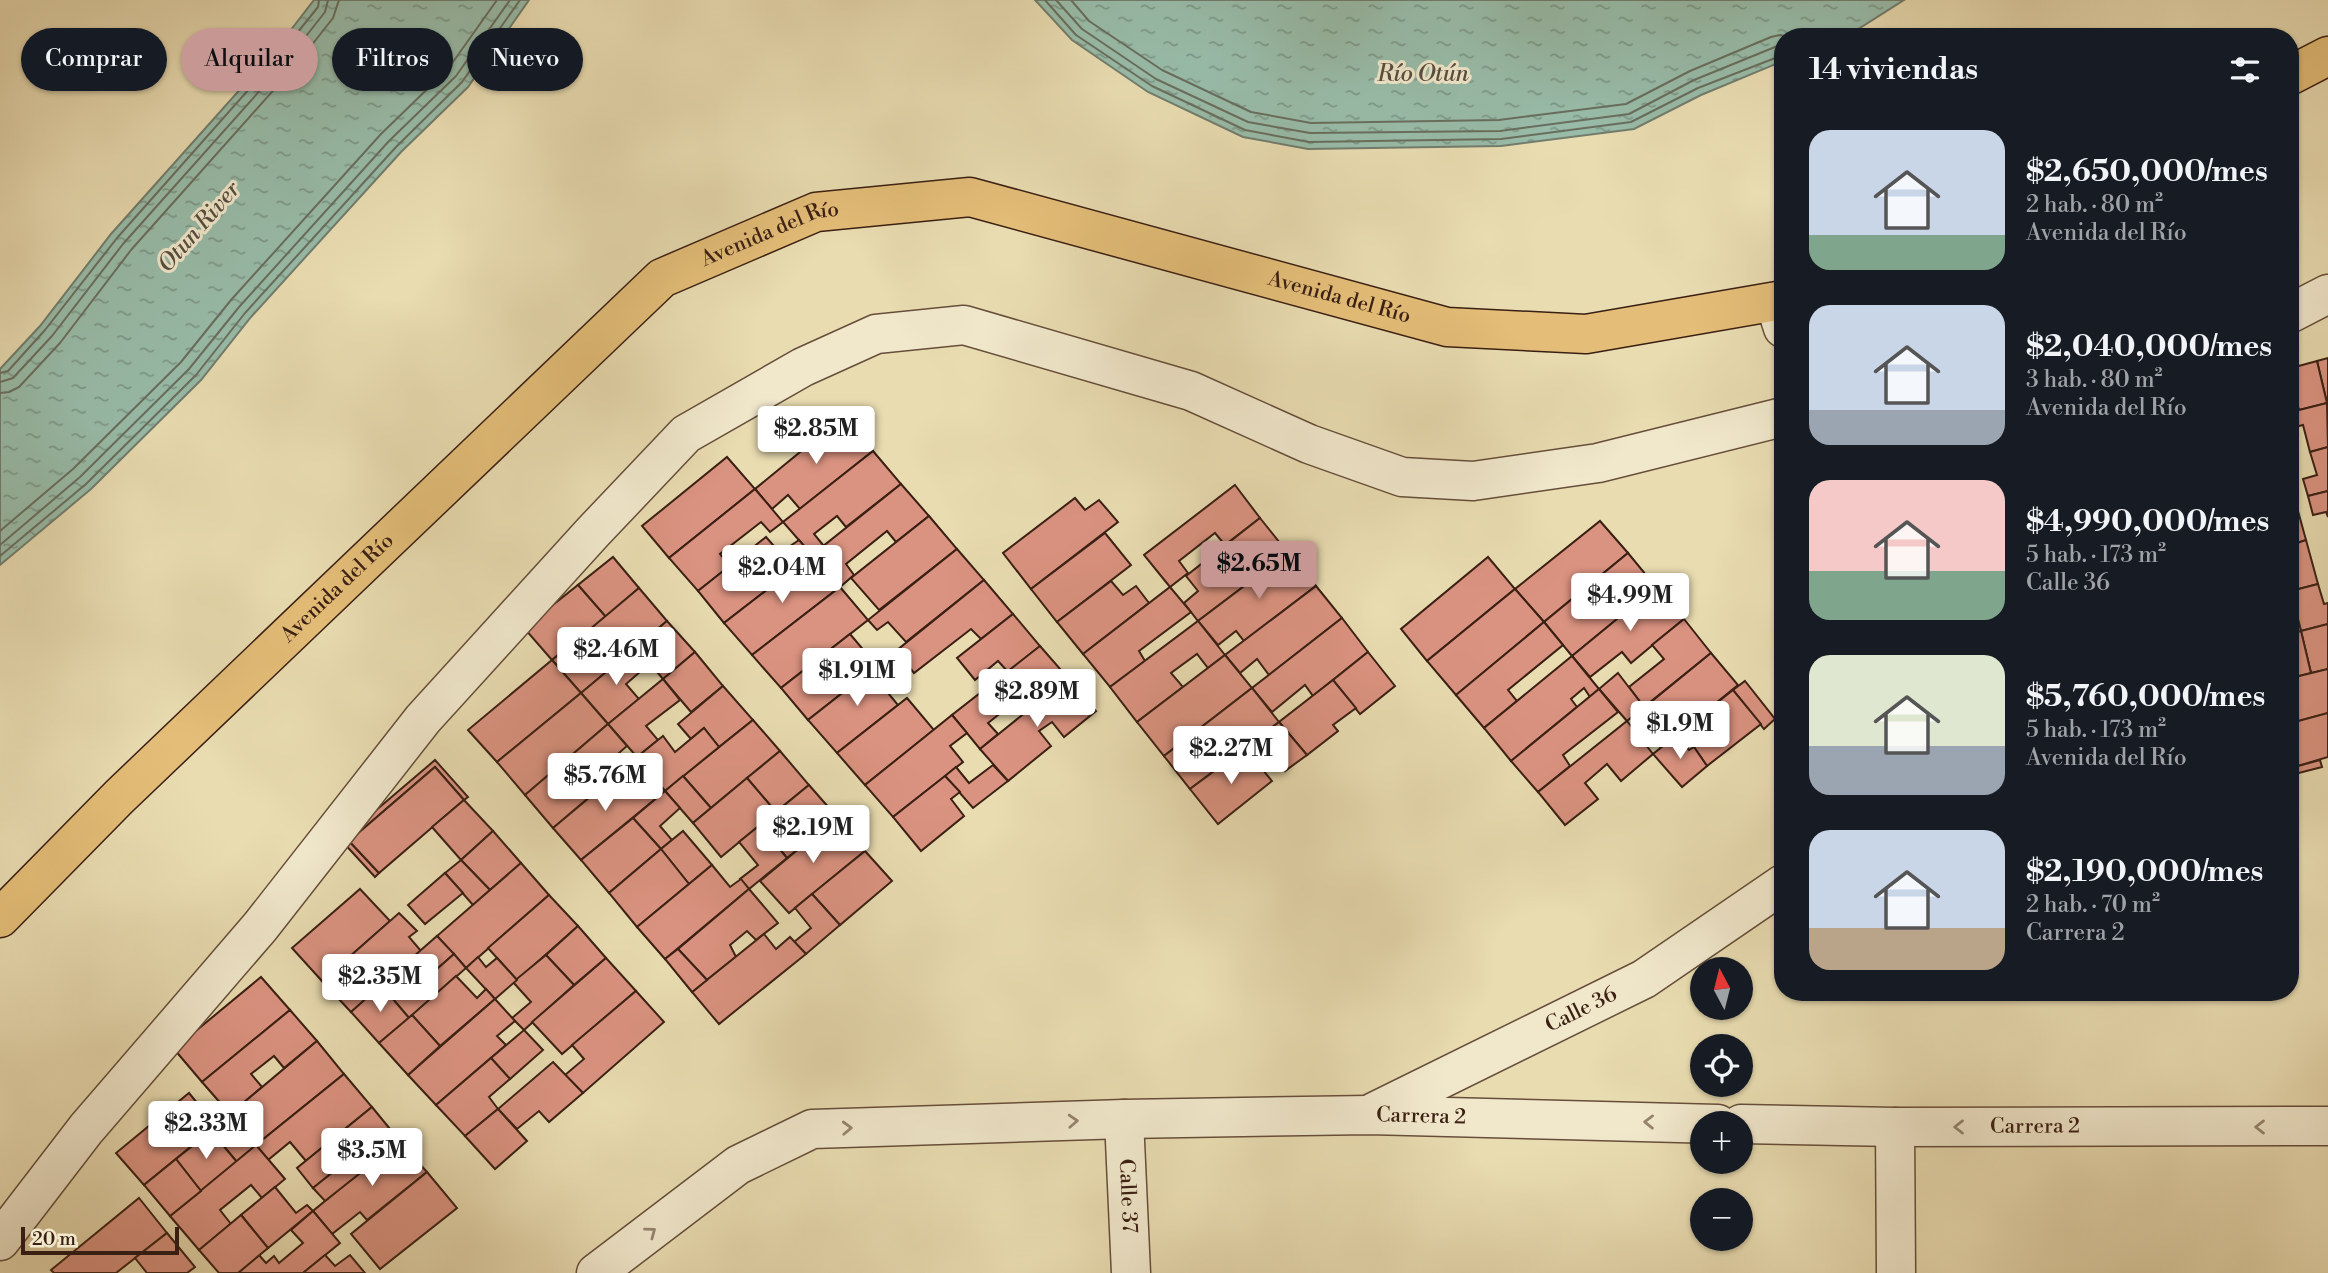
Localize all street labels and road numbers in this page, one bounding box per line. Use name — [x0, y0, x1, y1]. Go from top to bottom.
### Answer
street label: Avenida del Río — [696, 197, 840, 273]
street label: Avenida del Río — [1264, 266, 1414, 330]
street label: Avenida del Río — [275, 528, 400, 649]
street label: Calle 36 — [1541, 981, 1622, 1039]
street label: Carrera 2 — [1376, 1102, 1466, 1130]
street label: Carrera 2 — [1990, 1114, 2080, 1140]
street label: Calle 37 — [1113, 1158, 1142, 1234]

